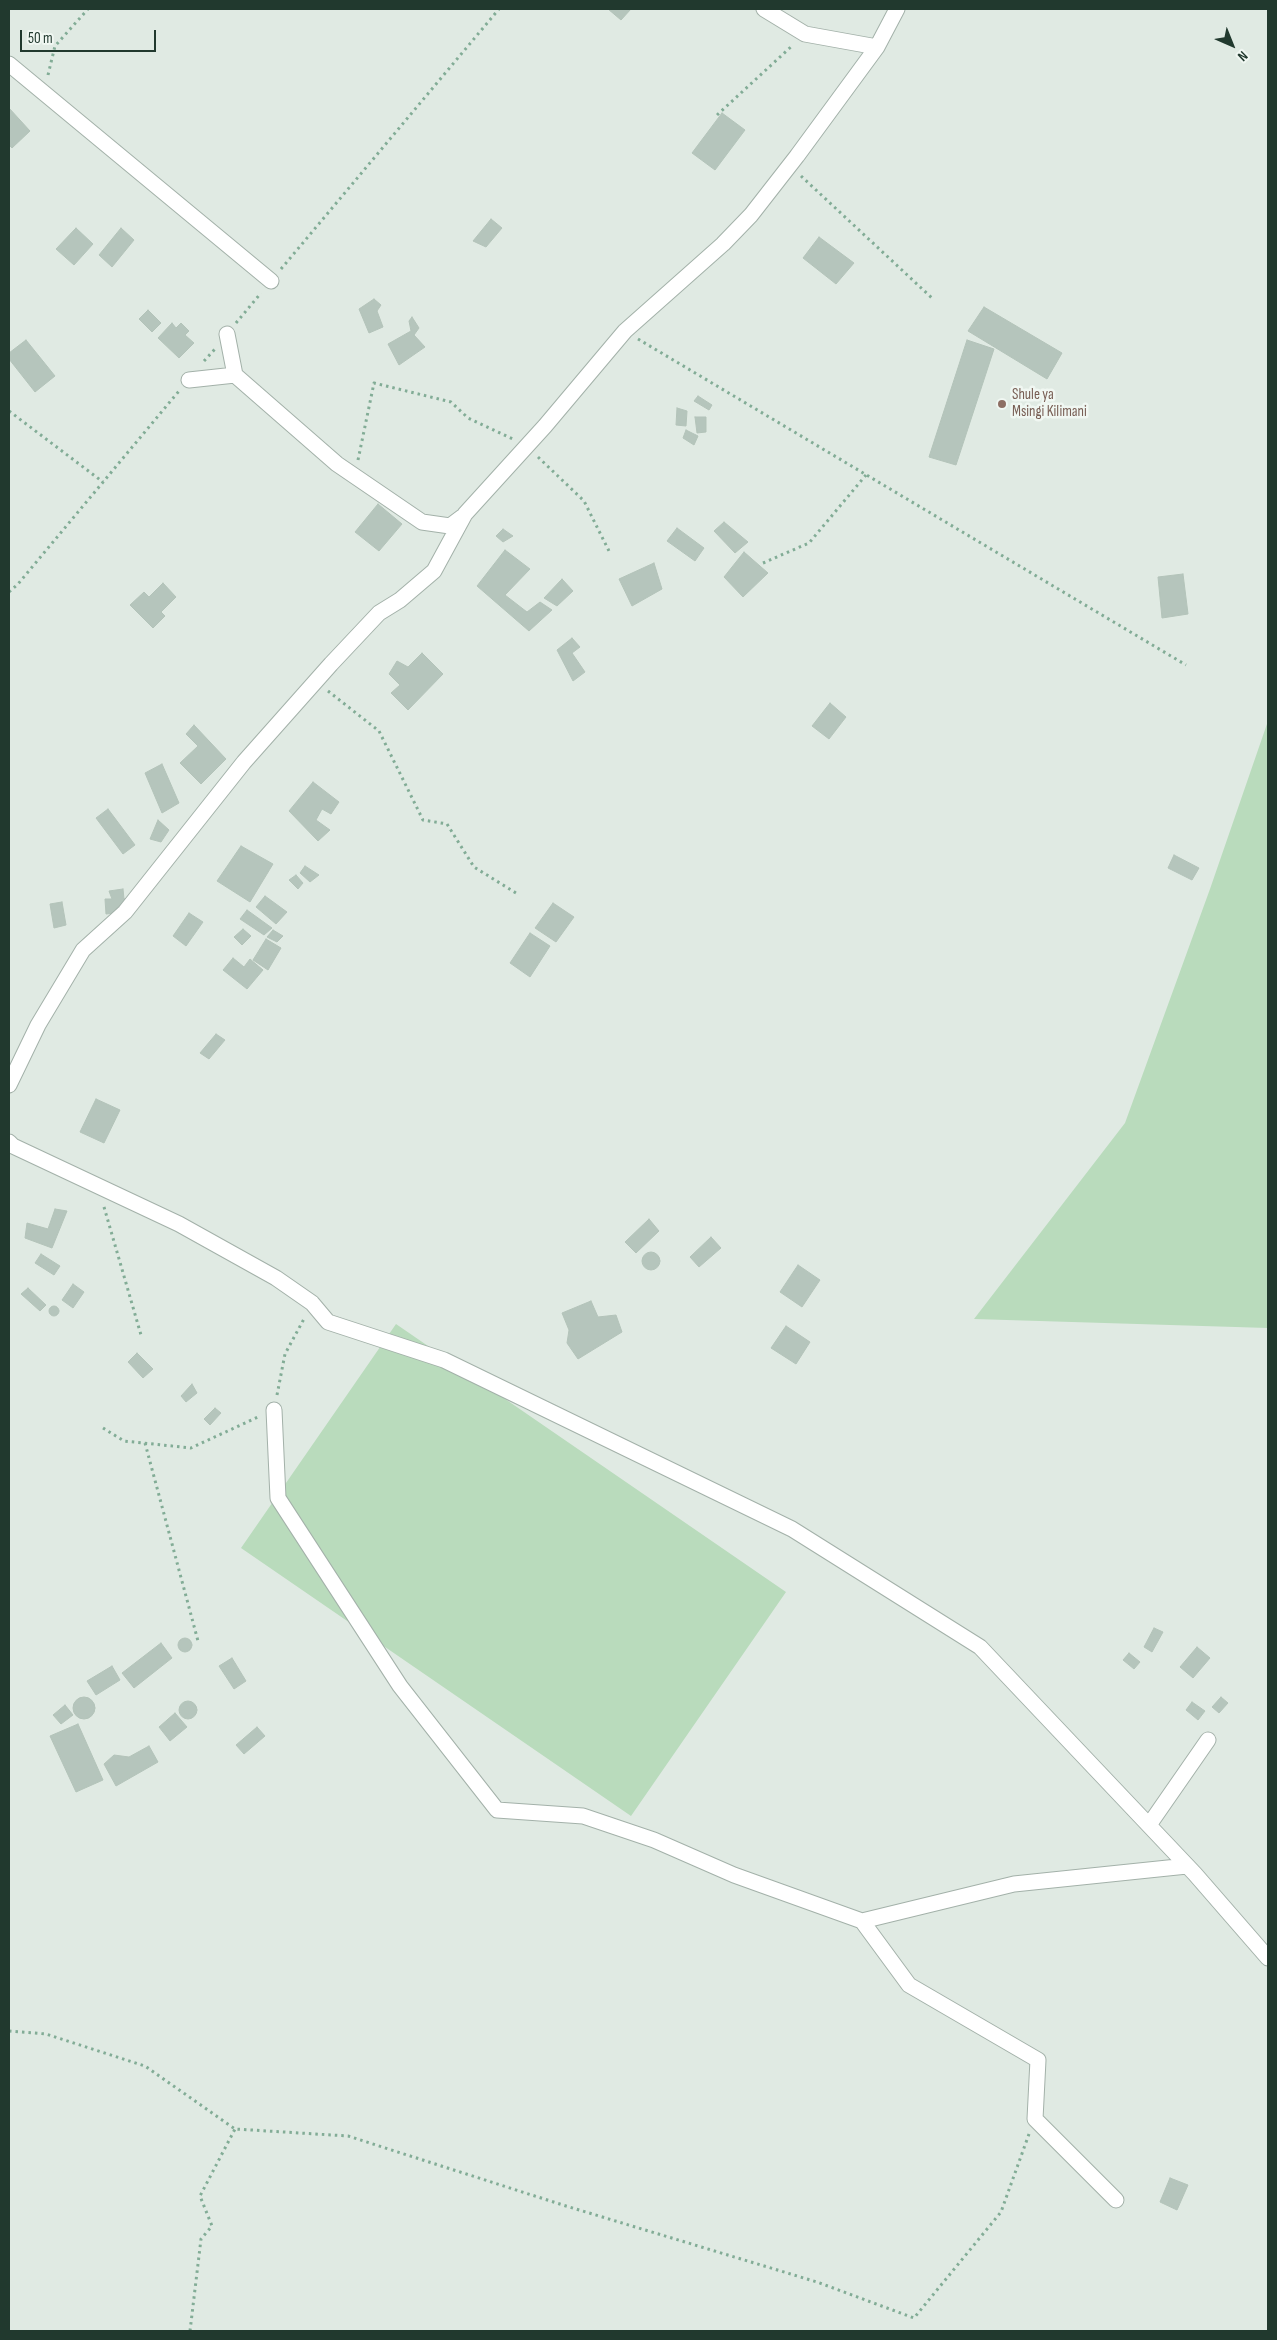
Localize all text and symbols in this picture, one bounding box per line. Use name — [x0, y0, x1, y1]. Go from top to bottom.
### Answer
scale bar — [22, 20, 159, 52]
north arrow — [1207, 20, 1257, 70]
text: 50 m — [28, 29, 53, 48]
text: N — [1234, 47, 1251, 65]
place label: Shule ya Msingi Kilimani — [1012, 386, 1087, 421]
marker: Shule ya Msingi Kilimani — [996, 398, 1008, 410]

